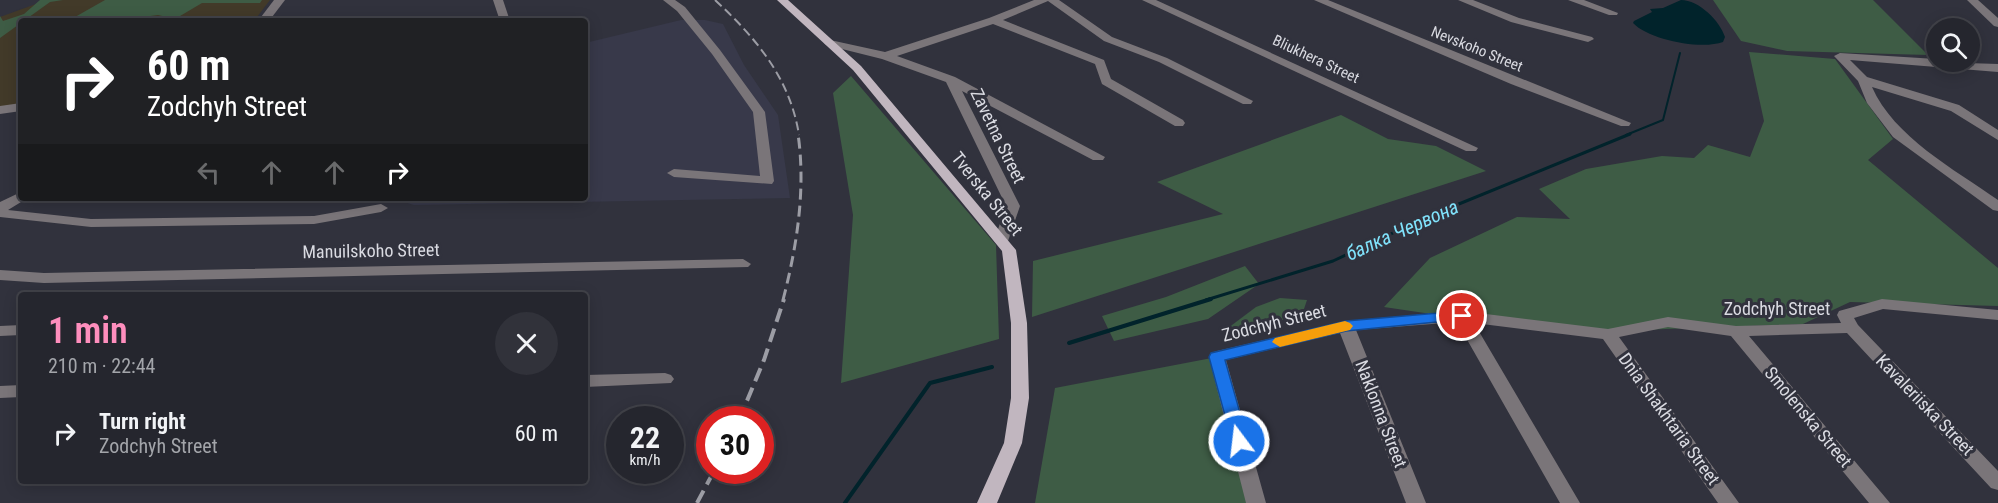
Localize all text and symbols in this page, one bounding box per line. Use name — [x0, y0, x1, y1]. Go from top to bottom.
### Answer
map controls — [1926, 18, 1980, 72]
button: search — [1926, 18, 1980, 72]
street label: Nevskoho Street — [1429, 22, 1525, 76]
street label: Bliukhera Street — [1270, 31, 1362, 87]
text: 60 m — [147, 41, 230, 90]
icon: right — [48, 42, 126, 120]
street label: Zavetna Street — [966, 85, 1030, 187]
text: Zodchyh Street — [147, 91, 307, 123]
street label: Tverska Street — [947, 148, 1027, 240]
icon: left — [192, 156, 225, 189]
icon: ahead — [255, 156, 288, 189]
icon: ahead — [318, 156, 351, 189]
icon: right — [381, 156, 414, 189]
water label: балка Червона — [1342, 194, 1462, 266]
street label: Manuilskoho Street — [302, 239, 440, 262]
pin — [1436, 290, 1487, 341]
street label: Zodchyh Street — [1724, 298, 1830, 319]
street label: Zodchyh Street — [1220, 299, 1328, 346]
icon: arrive — [1445, 299, 1478, 332]
text: 1 min — [48, 310, 128, 352]
button: close — [495, 312, 558, 375]
street label: Dnia Shakhtaria Street — [1615, 349, 1724, 489]
street label: Kavaleriiska Street — [1872, 350, 1979, 459]
text: 210 m · 22:44 — [48, 354, 155, 378]
street label: Naklonna Street — [1351, 357, 1412, 471]
street label: Smolenska Street — [1760, 362, 1856, 471]
speed limit sign: 30 — [696, 406, 774, 484]
text: Turn right — [99, 409, 186, 434]
position arrow — [1207, 409, 1271, 473]
icon: right — [48, 417, 81, 450]
text: 22 — [630, 420, 660, 455]
text: 60 m — [515, 421, 558, 446]
text: Zodchyh Street — [99, 434, 218, 458]
text: km/h — [630, 451, 660, 469]

